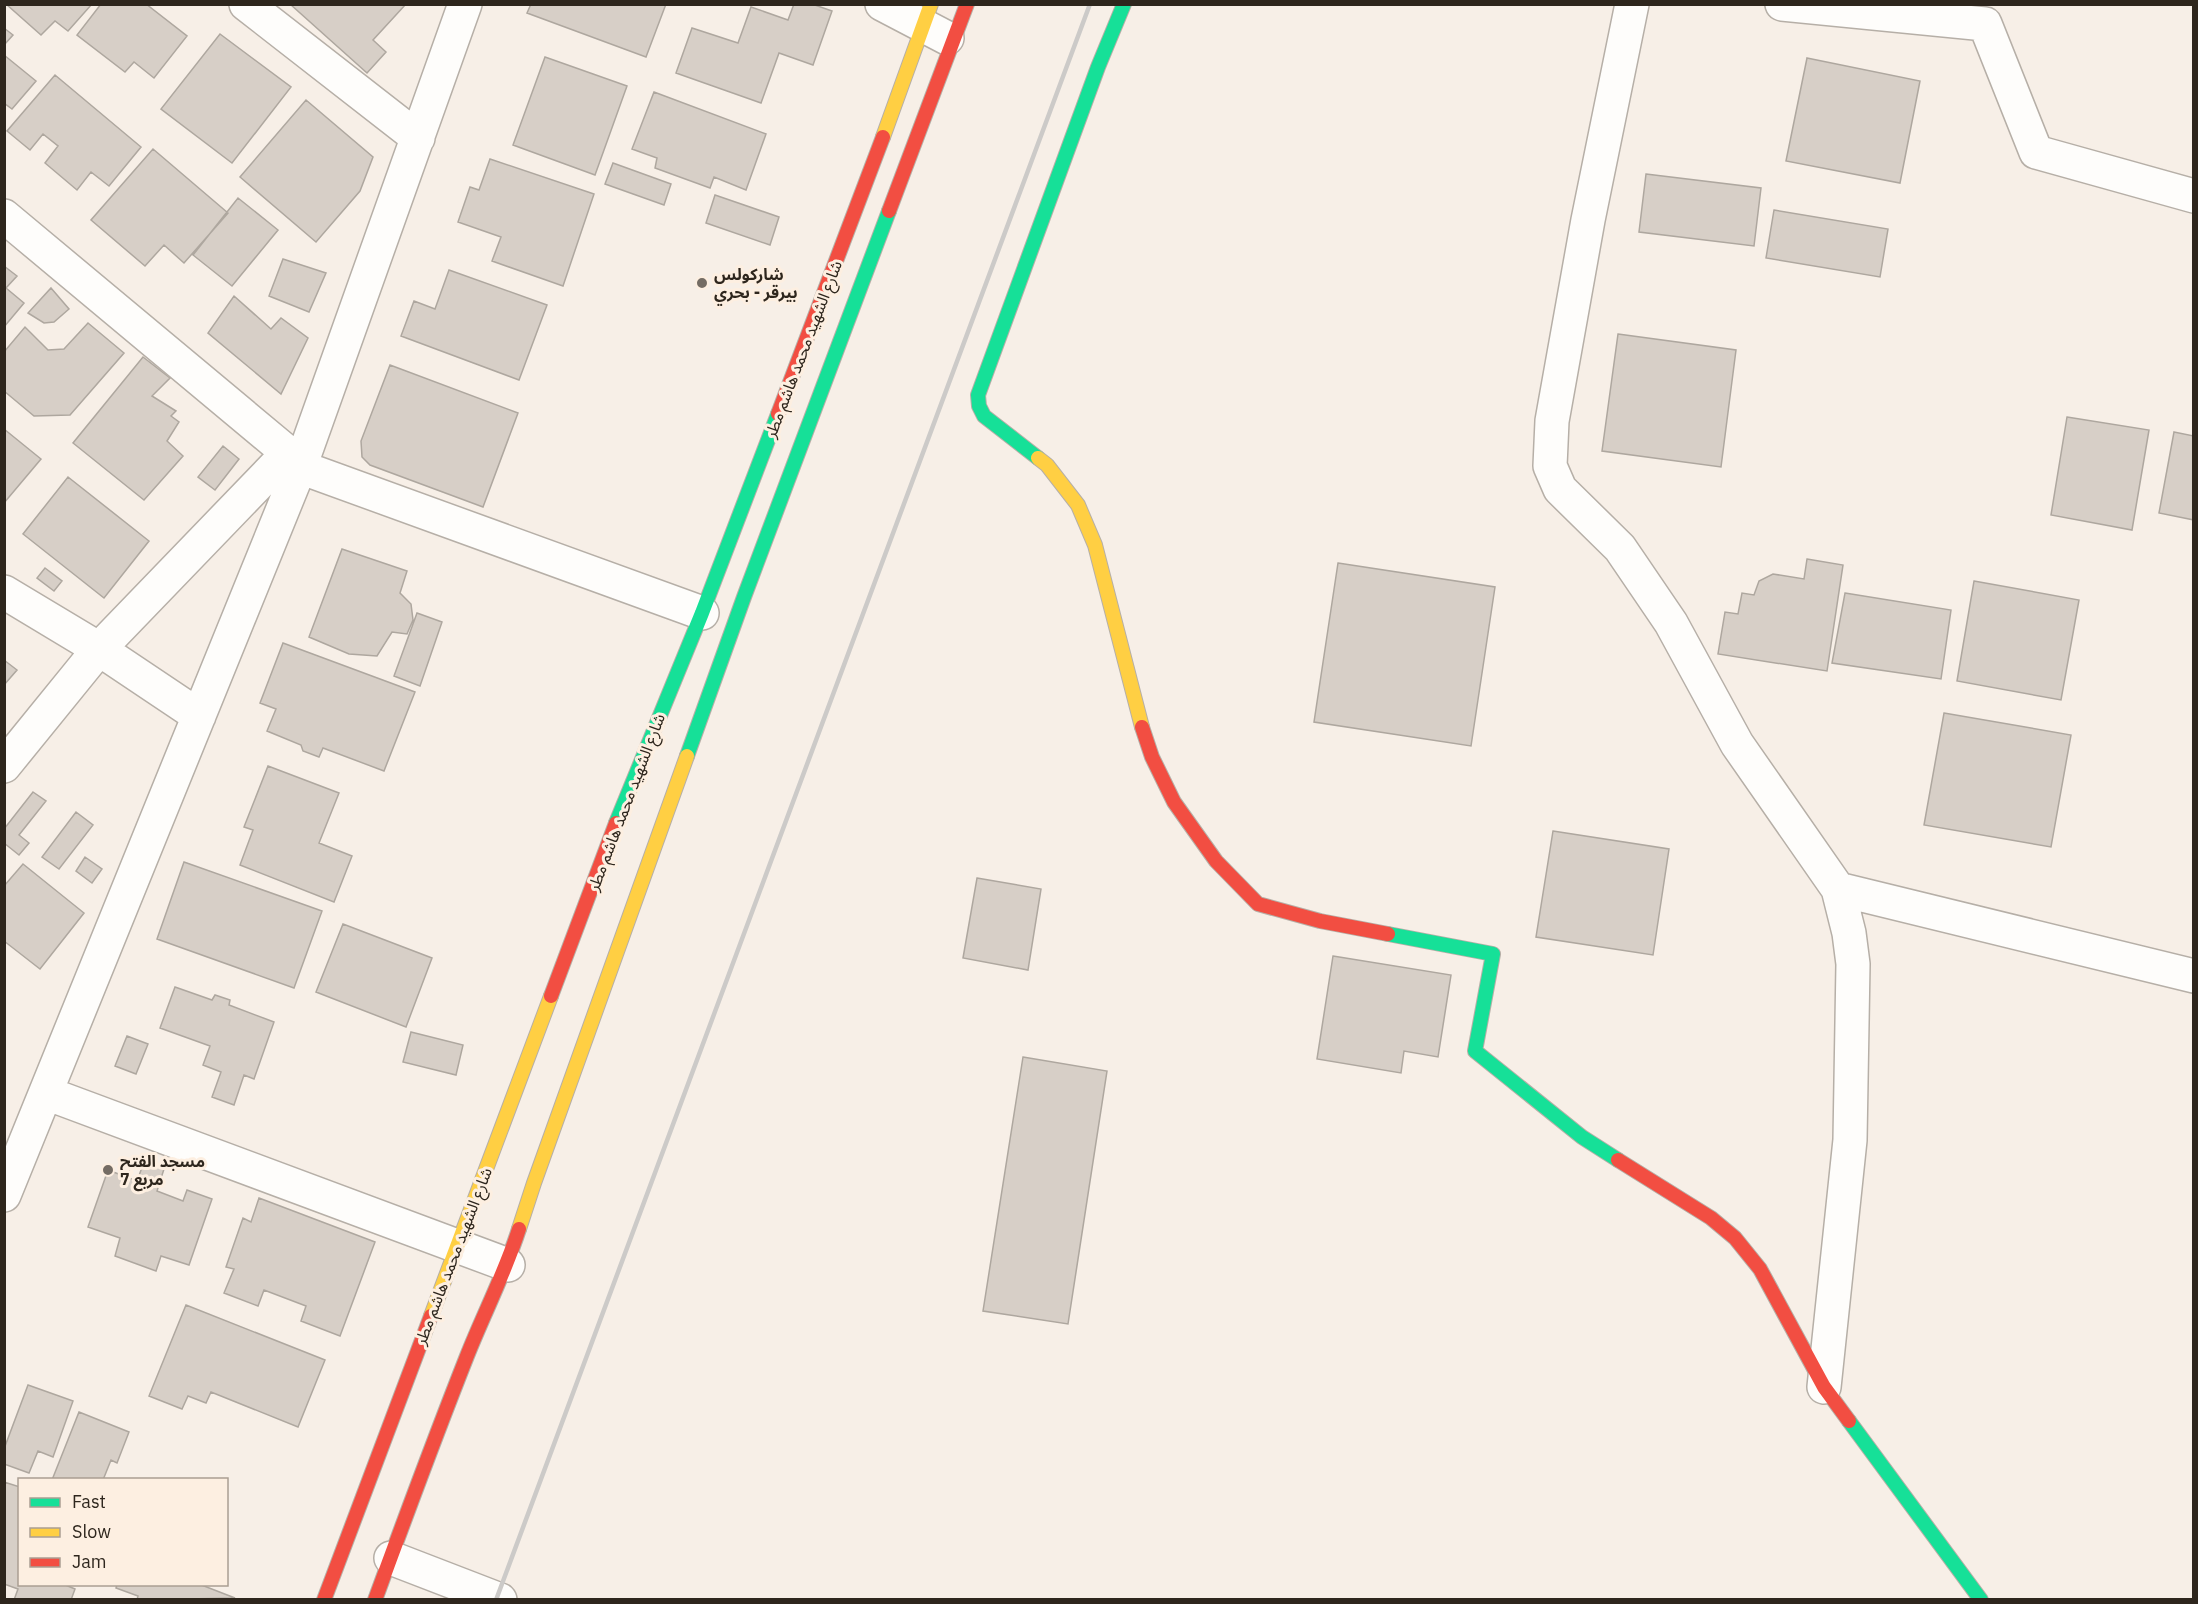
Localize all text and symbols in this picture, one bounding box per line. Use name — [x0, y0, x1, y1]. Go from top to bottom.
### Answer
street label: شارع الشهيد محمد هاشم مطر — [760, 258, 849, 442]
place label: شاركولس بيرقر - بحري — [714, 264, 798, 306]
marker: شاركولس بيرقر - بحري — [695, 276, 709, 290]
street label: شارع الشهيد محمد هاشم مطر — [583, 711, 672, 895]
place label: مسجد الفتح مربع 7 — [120, 1151, 205, 1192]
marker: مسجد الفتح مربع 7 — [101, 1163, 115, 1177]
street label: شارع الشهيد محمد هاشم مطر — [410, 1165, 499, 1349]
legend — [18, 1478, 228, 1586]
text: Fast — [72, 1490, 106, 1513]
text: Slow — [72, 1520, 111, 1543]
text: Jam — [72, 1550, 107, 1573]

